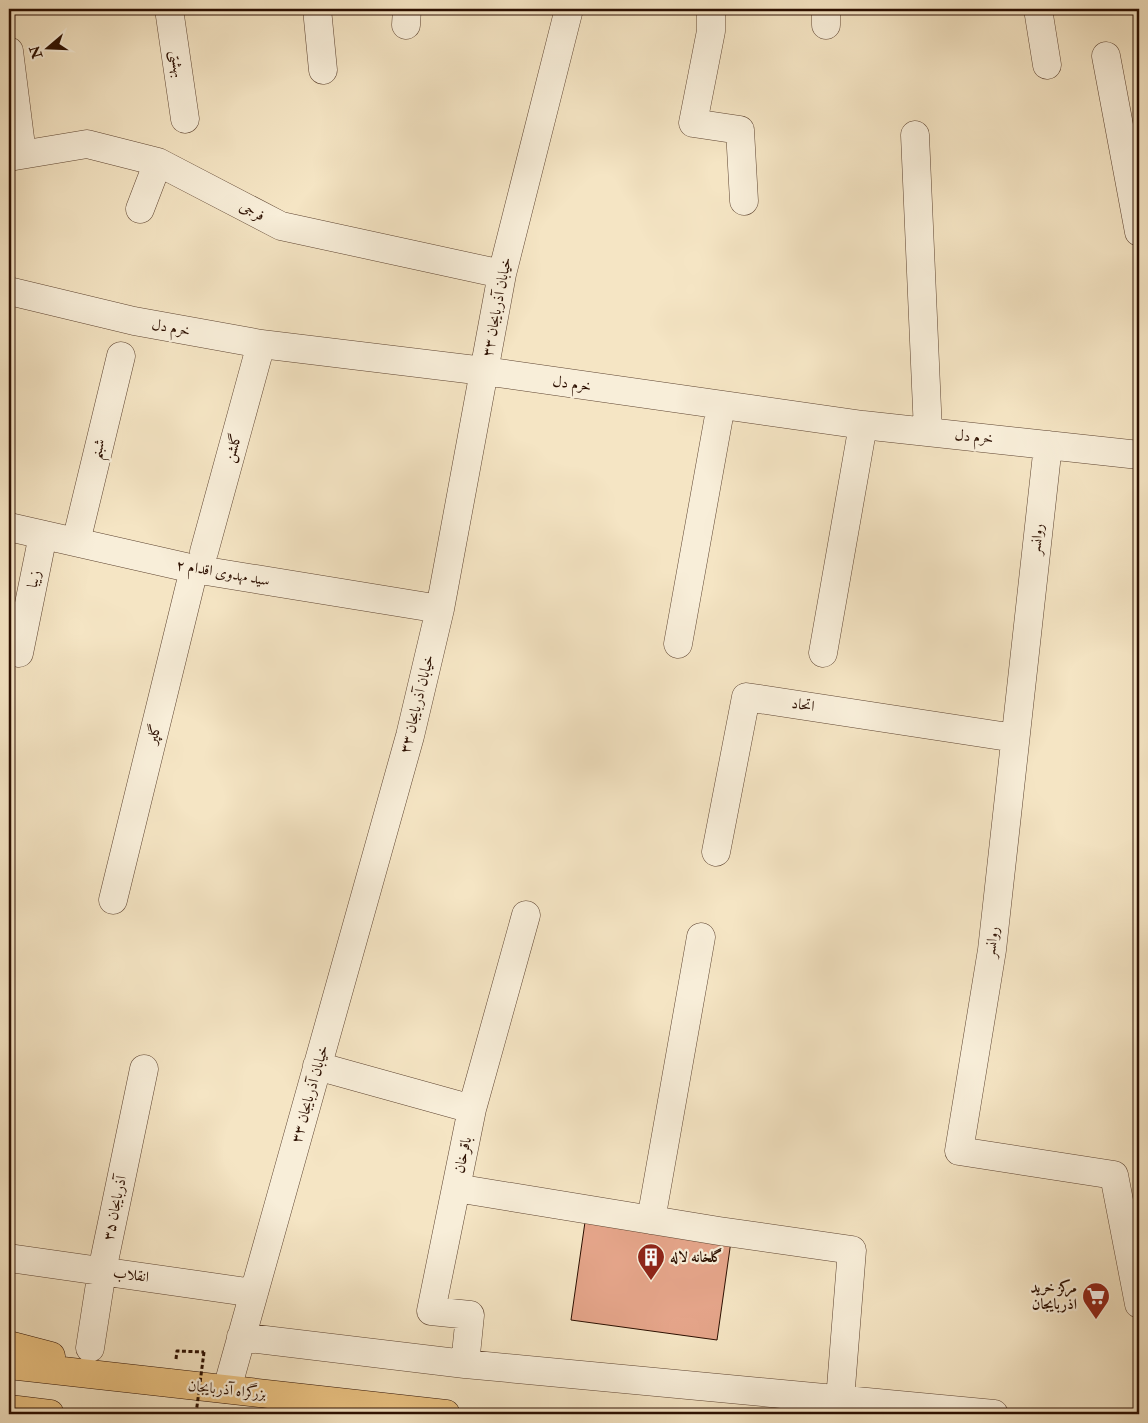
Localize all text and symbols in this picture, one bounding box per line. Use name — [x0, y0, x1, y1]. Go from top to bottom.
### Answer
north arrow — [22, 22, 72, 72]
text: N — [26, 43, 47, 62]
street label: بهشتی — [165, 49, 188, 79]
street label: فرجی — [236, 197, 268, 225]
street label: خیابان آذربایجان ۳۳ — [478, 256, 516, 358]
street label: خرم دل — [150, 315, 192, 344]
street label: خرم دل — [551, 372, 593, 399]
street label: خرم دل — [953, 426, 994, 451]
street label: گلشن — [220, 431, 246, 465]
street label: شبنم — [86, 437, 115, 462]
street label: روانسر — [1026, 522, 1048, 557]
street label: سید مهدوی اقدام ۲ — [174, 555, 271, 594]
street label: زیبا — [23, 568, 45, 590]
street label: خیابان آذربایجان ۳۳ — [396, 653, 438, 755]
street label: اتحاد — [790, 694, 816, 716]
street label: گلپر — [142, 722, 166, 748]
street label: روانسر — [980, 925, 1003, 961]
street label: خیابان آذربایجان ۳۳ — [287, 1043, 333, 1145]
street label: باقرخان — [450, 1135, 476, 1175]
street label: آذربایجان ۳۵ — [99, 1172, 132, 1242]
building icon: گلخانه لاله — [636, 1242, 666, 1281]
place label: گلخانه لاله — [670, 1247, 723, 1267]
street label: انقلاب — [112, 1263, 150, 1287]
place label: مرکز خرید اذربایجان — [1031, 1278, 1077, 1314]
supermarket icon: مرکز خرید اذربایجان — [1081, 1281, 1111, 1320]
street label: بزرگراه آذربایجان — [187, 1375, 267, 1404]

